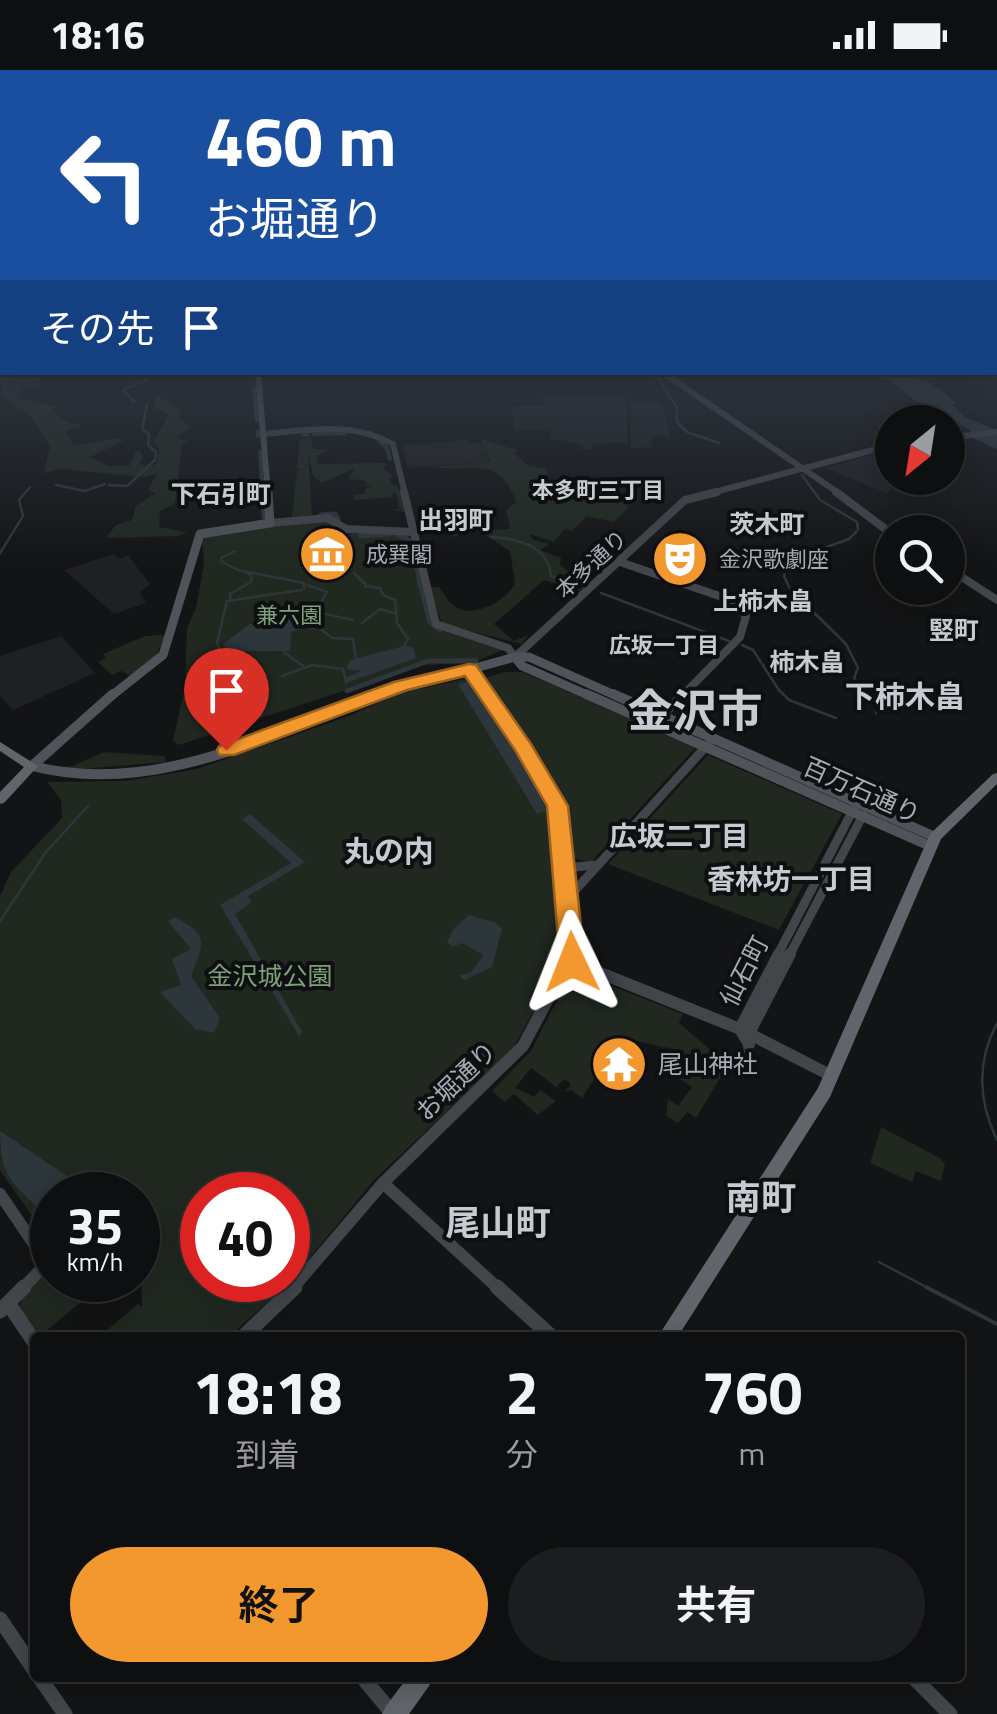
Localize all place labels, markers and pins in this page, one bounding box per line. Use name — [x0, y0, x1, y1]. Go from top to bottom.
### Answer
museum icon: 成巽閣 — [297, 524, 357, 584]
theatre icon: 金沢歌劇座 — [650, 529, 710, 589]
place label: 成巽閣 — [366, 537, 432, 571]
place label: 金沢歌劇座 — [719, 542, 829, 576]
pin — [184, 648, 269, 751]
temple icon: 尾山神社 — [589, 1034, 649, 1094]
place label: 尾山神社 — [658, 1045, 758, 1083]

